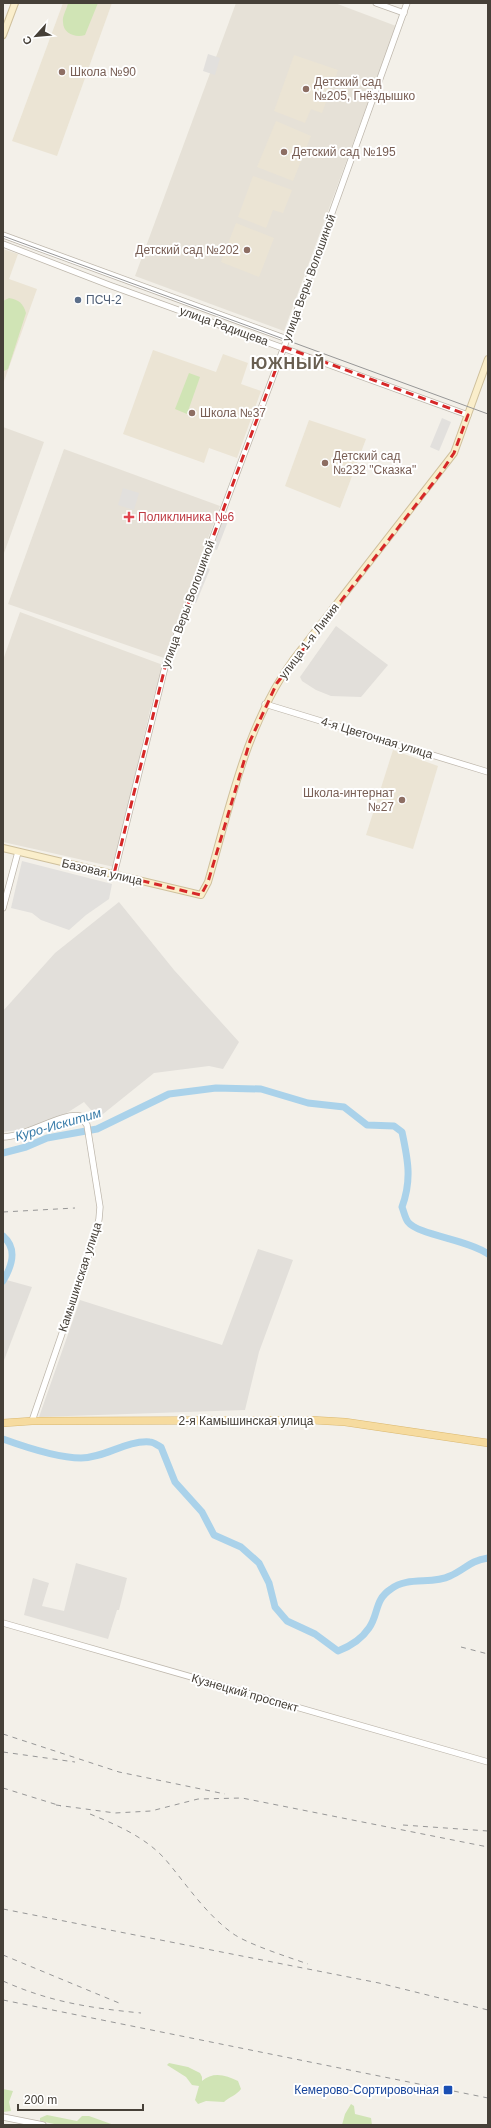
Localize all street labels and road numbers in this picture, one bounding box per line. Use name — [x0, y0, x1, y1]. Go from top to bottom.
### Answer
street label: улица Веры Волошиной — [279, 213, 339, 343]
street label: улица Радищева — [178, 303, 271, 349]
street label: улица Веры Волошиной — [158, 539, 218, 669]
street label: улица 1-я Линия — [276, 600, 342, 682]
street label: 4-я Цветочная улица — [319, 714, 435, 762]
street label: Базовая улица — [60, 856, 144, 888]
street label: Камышинская улица — [56, 1220, 104, 1334]
street label: 2-я Камышинская улица — [178, 1414, 314, 1428]
street label: Кузнецкий проспект — [190, 1671, 301, 1715]

